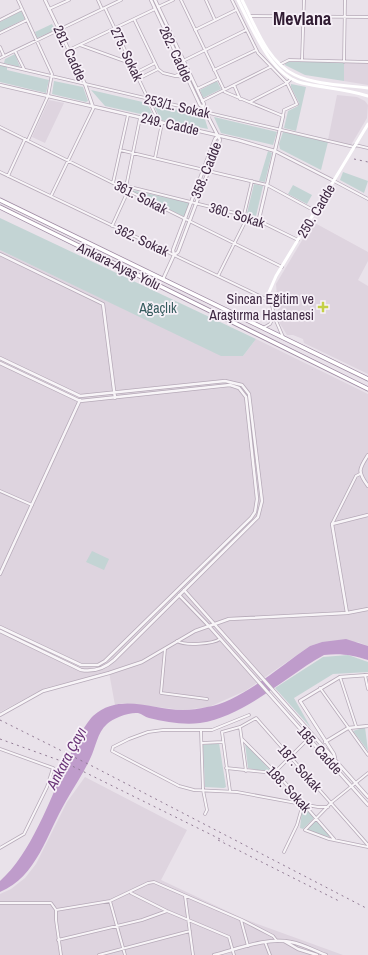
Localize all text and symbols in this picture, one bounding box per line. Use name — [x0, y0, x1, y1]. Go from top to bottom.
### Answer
district label: Mevlana — [273, 6, 332, 31]
street label: 281. Cadde — [49, 22, 91, 84]
street label: 262. Cadde — [155, 23, 197, 85]
street label: 275. Sokak — [107, 24, 147, 84]
street label: 253/1. Sokak — [142, 90, 212, 122]
street label: 249. Cadde — [139, 109, 201, 139]
street label: 358. Cadde — [187, 139, 225, 201]
street label: 361. Sokak — [111, 176, 171, 218]
street label: 250. Cadde — [293, 181, 339, 241]
street label: 360. Sokak — [207, 198, 267, 232]
street label: 362. Sokak — [112, 220, 172, 260]
street label: Ankara-Ayaş Yolu — [73, 238, 164, 294]
place label: Sincan Eğitim ve Araştırma Hastanesi — [208, 290, 314, 324]
park label: Ağaçlık — [138, 299, 177, 317]
marker: Sincan Eğitim ve Araştırma Hastanesi — [317, 301, 329, 313]
street label: 185. Cadde — [293, 722, 347, 778]
water label: Ankara Çayı — [40, 723, 91, 794]
street label: 187. Sokak — [274, 741, 326, 796]
street label: 188. Sokak — [263, 762, 315, 816]

